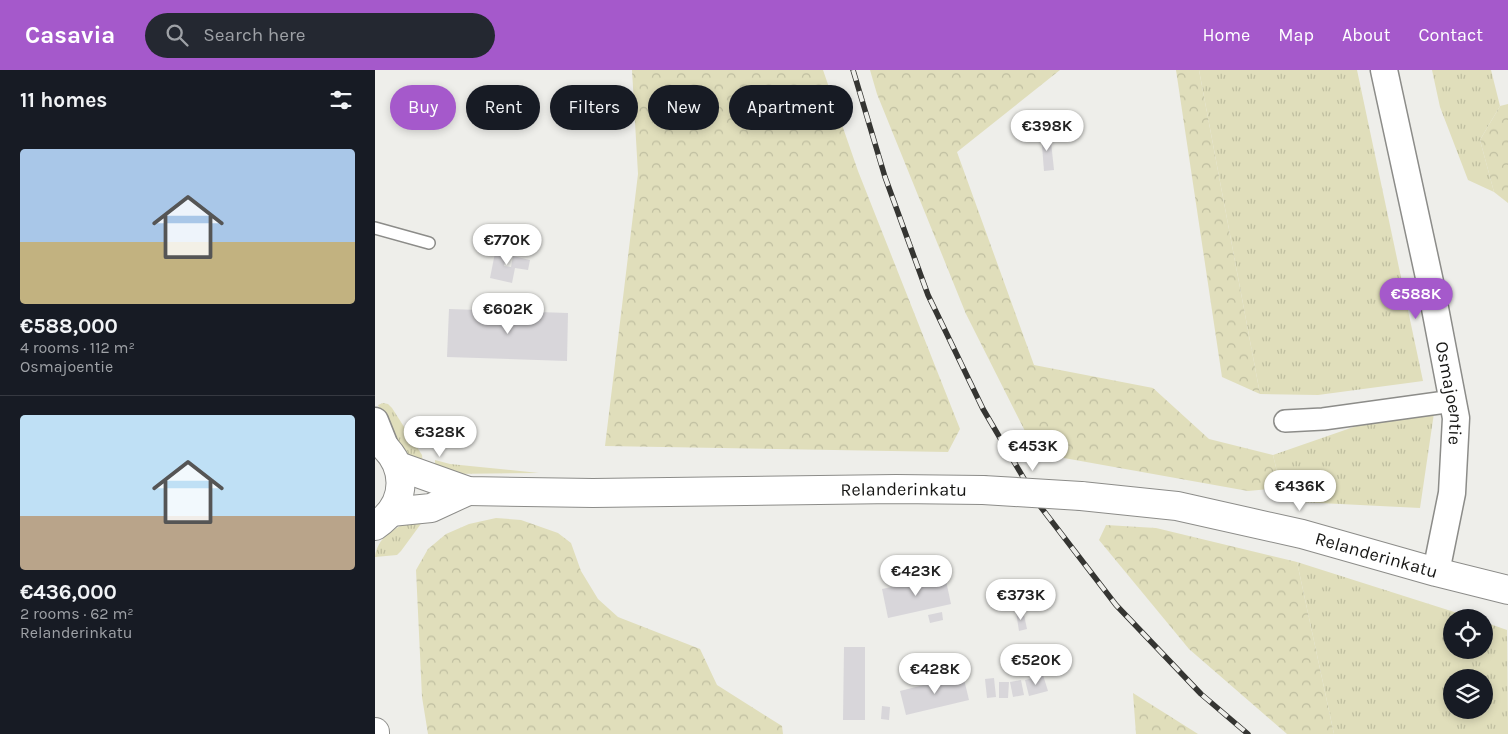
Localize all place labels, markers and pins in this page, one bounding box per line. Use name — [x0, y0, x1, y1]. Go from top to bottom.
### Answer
pin: €398K — [1012, 109, 1082, 152]
pin: €770K — [472, 224, 542, 266]
pin: €588K — [1381, 278, 1451, 320]
pin: €602K — [473, 292, 543, 335]
pin: €328K — [405, 416, 475, 458]
pin: €453K — [998, 430, 1068, 472]
pin: €436K — [1265, 470, 1335, 512]
pin: €423K — [881, 554, 951, 597]
pin: €373K — [986, 578, 1056, 621]
pin: €520K — [1001, 644, 1071, 686]
pin: €428K — [900, 652, 970, 695]

